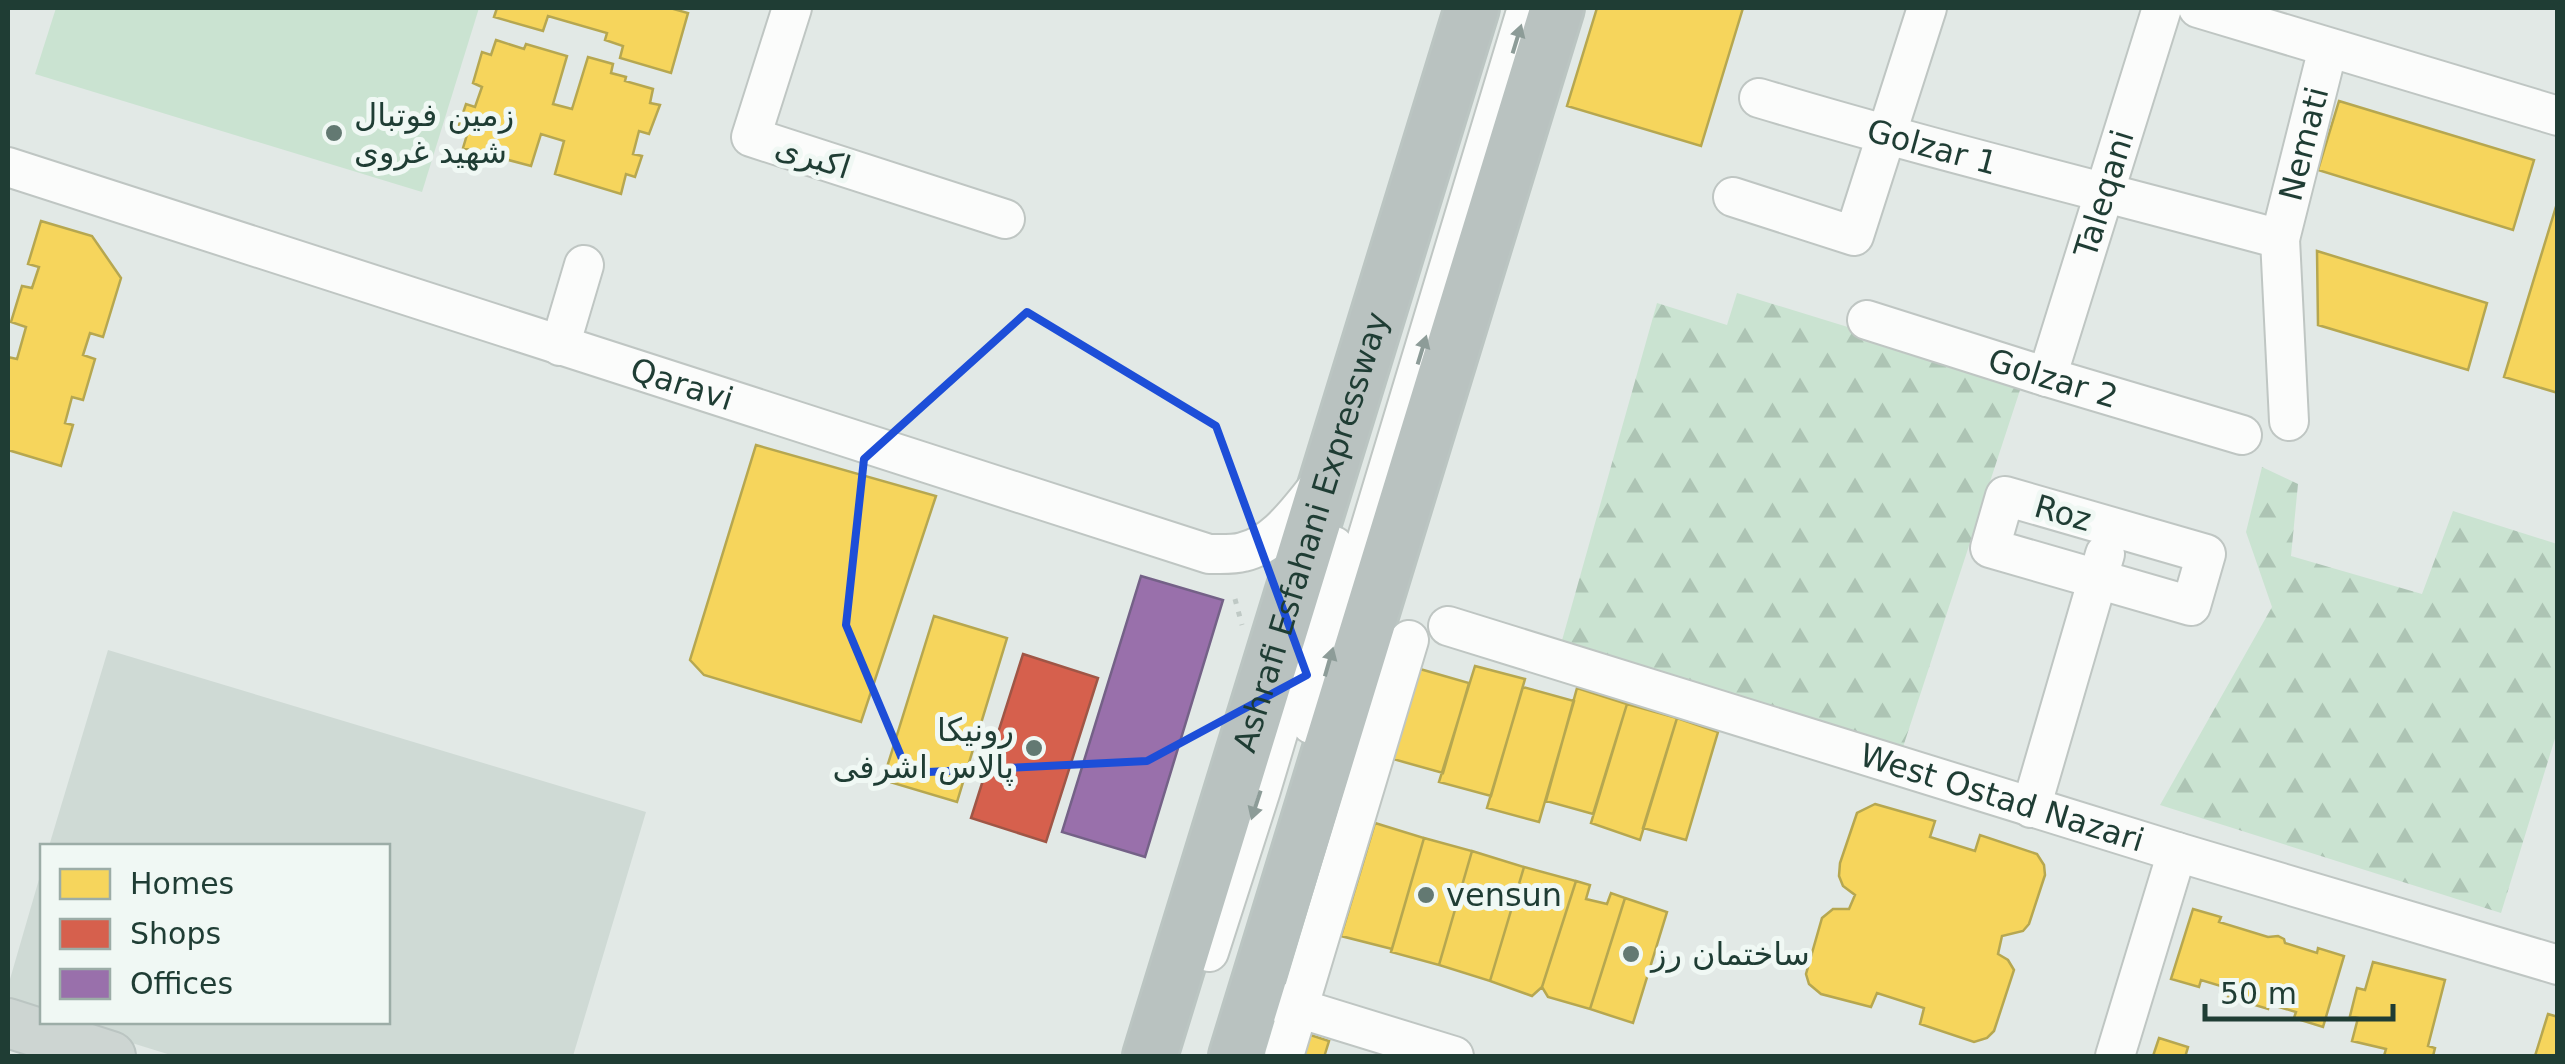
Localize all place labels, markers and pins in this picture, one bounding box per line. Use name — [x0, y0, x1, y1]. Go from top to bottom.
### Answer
place label: زمین فوتبال شهید غروی — [354, 96, 514, 171]
marker: زمین فوتبال شهید غروی — [323, 122, 345, 144]
place label: رونیکا پالاس اشرفی — [833, 711, 1014, 786]
marker: رونیکا پالاس اشرفی — [1023, 737, 1045, 759]
place label: vensun — [1446, 876, 1562, 914]
marker: vensun — [1415, 884, 1437, 906]
place label: ساختمان رز — [1649, 935, 1810, 973]
marker: ساختمان رز — [1620, 943, 1642, 965]

